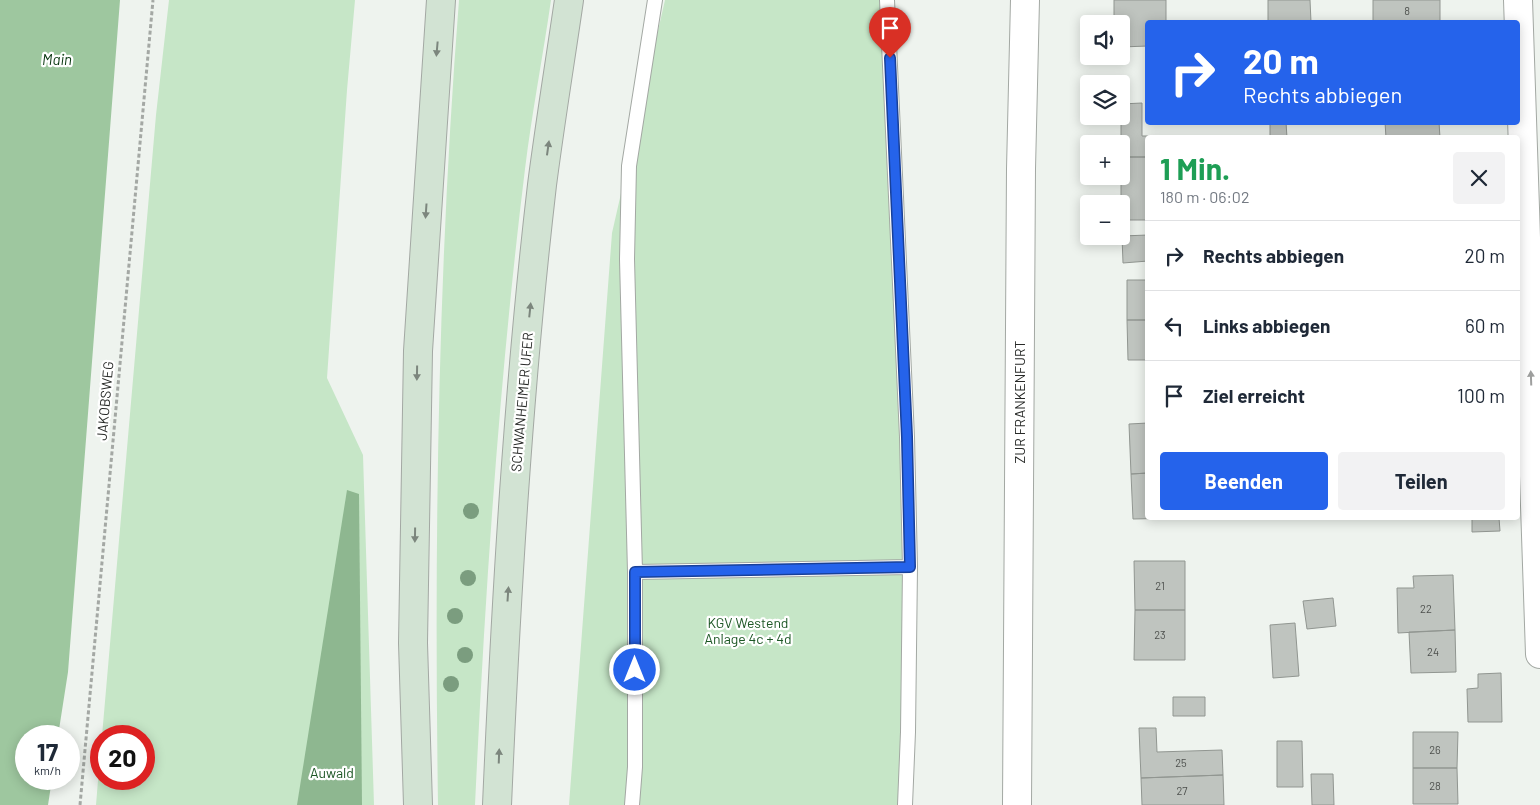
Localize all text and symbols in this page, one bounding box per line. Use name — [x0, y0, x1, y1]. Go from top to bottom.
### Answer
house number: 8 — [1404, 4, 1410, 17]
pin — [869, 7, 911, 58]
icon: arrive — [876, 14, 904, 42]
map controls — [1080, 15, 1130, 245]
button: sound — [1080, 15, 1130, 65]
text: 20 m — [1243, 39, 1319, 81]
icon: right — [1160, 40, 1225, 105]
one-way arrow — [433, 41, 441, 57]
water label: Main — [42, 50, 72, 68]
button: layers — [1080, 75, 1130, 125]
text: Rechts abbiegen — [1243, 81, 1402, 107]
button: + — [1080, 135, 1130, 185]
one-way arrow — [544, 140, 552, 156]
text: 1 Min. — [1160, 150, 1230, 186]
button: close — [1453, 152, 1505, 204]
text: 180 m · 06:02 — [1160, 187, 1250, 206]
button: − — [1080, 195, 1130, 245]
one-way arrow — [422, 203, 430, 219]
icon: right — [1160, 242, 1188, 270]
text: Rechts abbiegen — [1203, 244, 1344, 267]
text: 20 m — [1465, 244, 1505, 267]
one-way arrow — [526, 302, 534, 318]
icon: left — [1160, 312, 1188, 340]
text: Links abbiegen — [1203, 314, 1330, 337]
text: 60 m — [1465, 314, 1505, 337]
street label: SCHWANHEIMER UFER — [507, 332, 536, 472]
street label: ZUR FRANKENFURT — [1011, 340, 1028, 463]
street label: JAKOBSWEG — [93, 361, 116, 441]
one-way arrow — [413, 365, 421, 381]
one-way arrow — [1527, 370, 1535, 386]
icon: arrive — [1160, 382, 1188, 410]
text: Ziel erreicht — [1203, 384, 1305, 407]
text: 100 m — [1457, 384, 1505, 407]
button: Beenden — [1160, 452, 1328, 510]
button: Teilen — [1338, 452, 1505, 510]
one-way arrow — [411, 528, 419, 544]
house number: 21 — [1155, 579, 1165, 592]
one-way arrow — [505, 586, 513, 602]
house number: 22 — [1420, 602, 1432, 615]
park label: KGV Westend Anlage 4c + 4d — [704, 614, 792, 647]
house number: 23 — [1154, 628, 1166, 641]
position arrow — [608, 643, 660, 695]
house number: 24 — [1427, 645, 1439, 658]
speed limit sign: 20 — [90, 725, 155, 790]
text: 17 — [37, 736, 58, 766]
house number: 26 — [1429, 743, 1441, 756]
one-way arrow — [496, 748, 504, 764]
house number: 25 — [1175, 756, 1187, 769]
text: km/h — [34, 763, 61, 777]
park label: Auwald — [310, 764, 354, 781]
house number: 28 — [1429, 779, 1441, 792]
house number: 27 — [1176, 784, 1188, 797]

